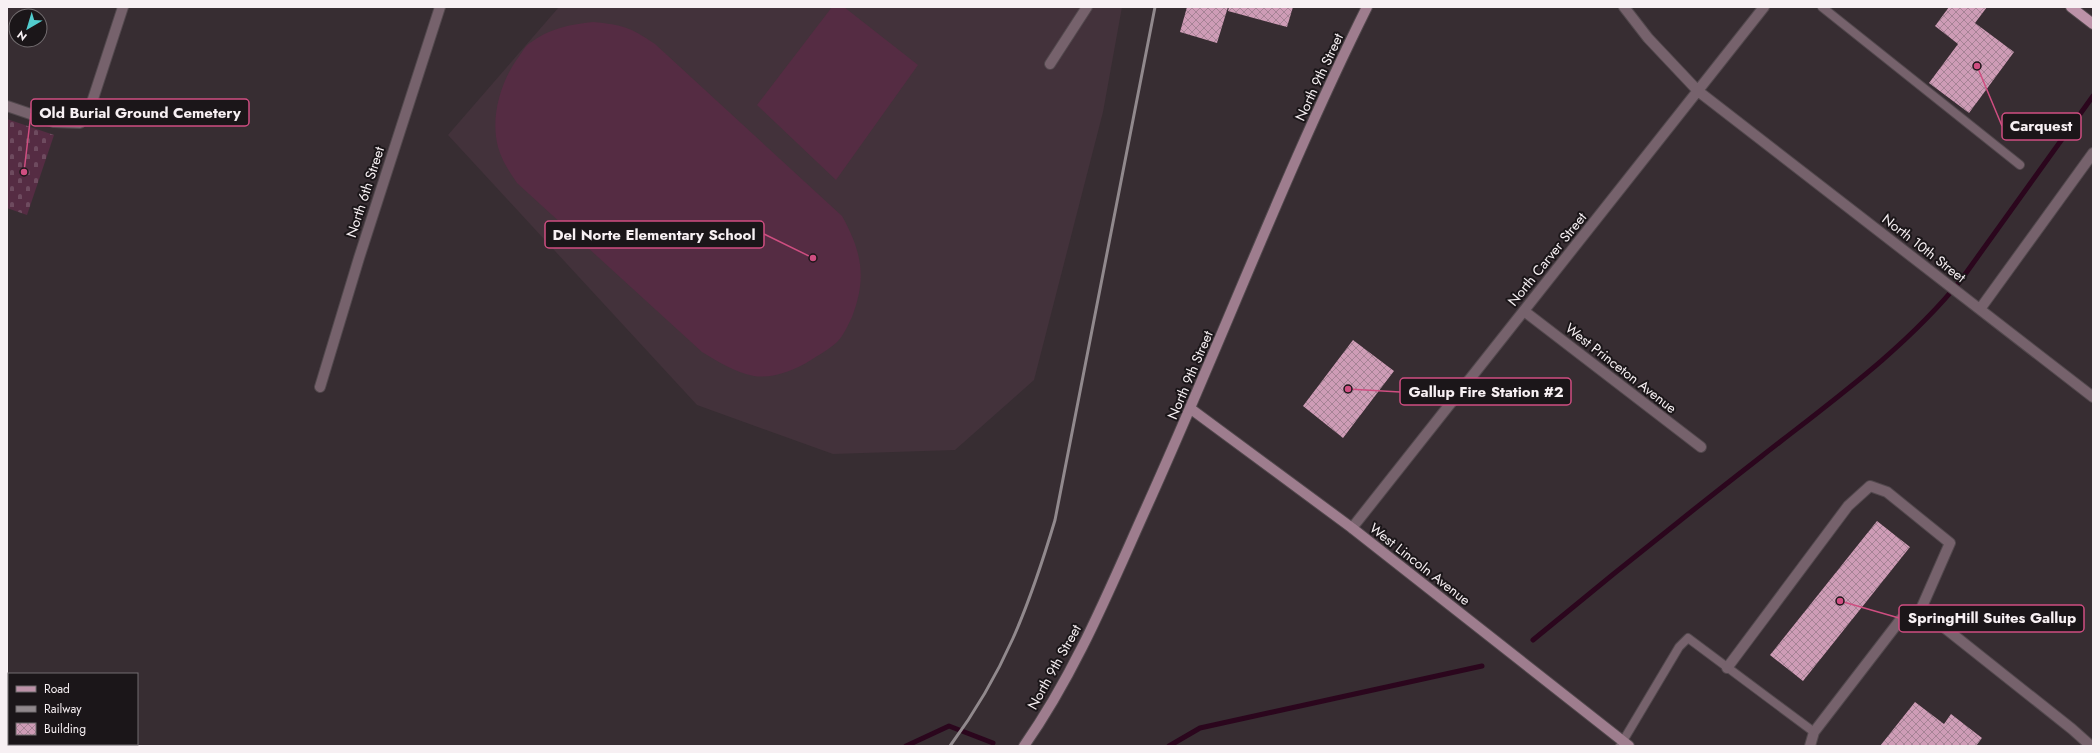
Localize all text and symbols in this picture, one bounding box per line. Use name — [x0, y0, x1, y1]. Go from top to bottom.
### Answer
north arrow — [8, 8, 48, 48]
text: N — [13, 27, 30, 45]
street label: North 9th Street — [1290, 29, 1348, 124]
callout: Old Burial Ground Cemetery — [31, 99, 249, 126]
text: Old Burial Ground Cemetery — [39, 102, 241, 124]
callout: Carquest — [2002, 113, 2081, 140]
text: Carquest — [2010, 115, 2073, 137]
street label: North 6th Street — [341, 143, 389, 240]
street label: North Carver Street — [1503, 207, 1591, 310]
street label: North 10th Street — [1878, 209, 1971, 287]
callout: Del Norte Elementary School — [545, 221, 764, 248]
text: Del Norte Elementary School — [553, 224, 756, 246]
street label: West Princeton Avenue — [1561, 318, 1681, 418]
street label: North 9th Street — [1162, 327, 1218, 422]
callout: Gallup Fire Station #2 — [1400, 378, 1571, 405]
text: Gallup Fire Station #2 — [1408, 381, 1564, 403]
street label: West Lincoln Avenue — [1365, 518, 1475, 610]
callout: SpringHill Suites Gallup — [1899, 605, 2084, 632]
text: SpringHill Suites Gallup — [1908, 607, 2076, 629]
street label: North 9th Street — [1022, 620, 1086, 713]
legend — [8, 673, 138, 745]
text: Road — [44, 680, 70, 698]
text: Railway — [44, 700, 82, 718]
text: Building — [44, 720, 86, 738]

